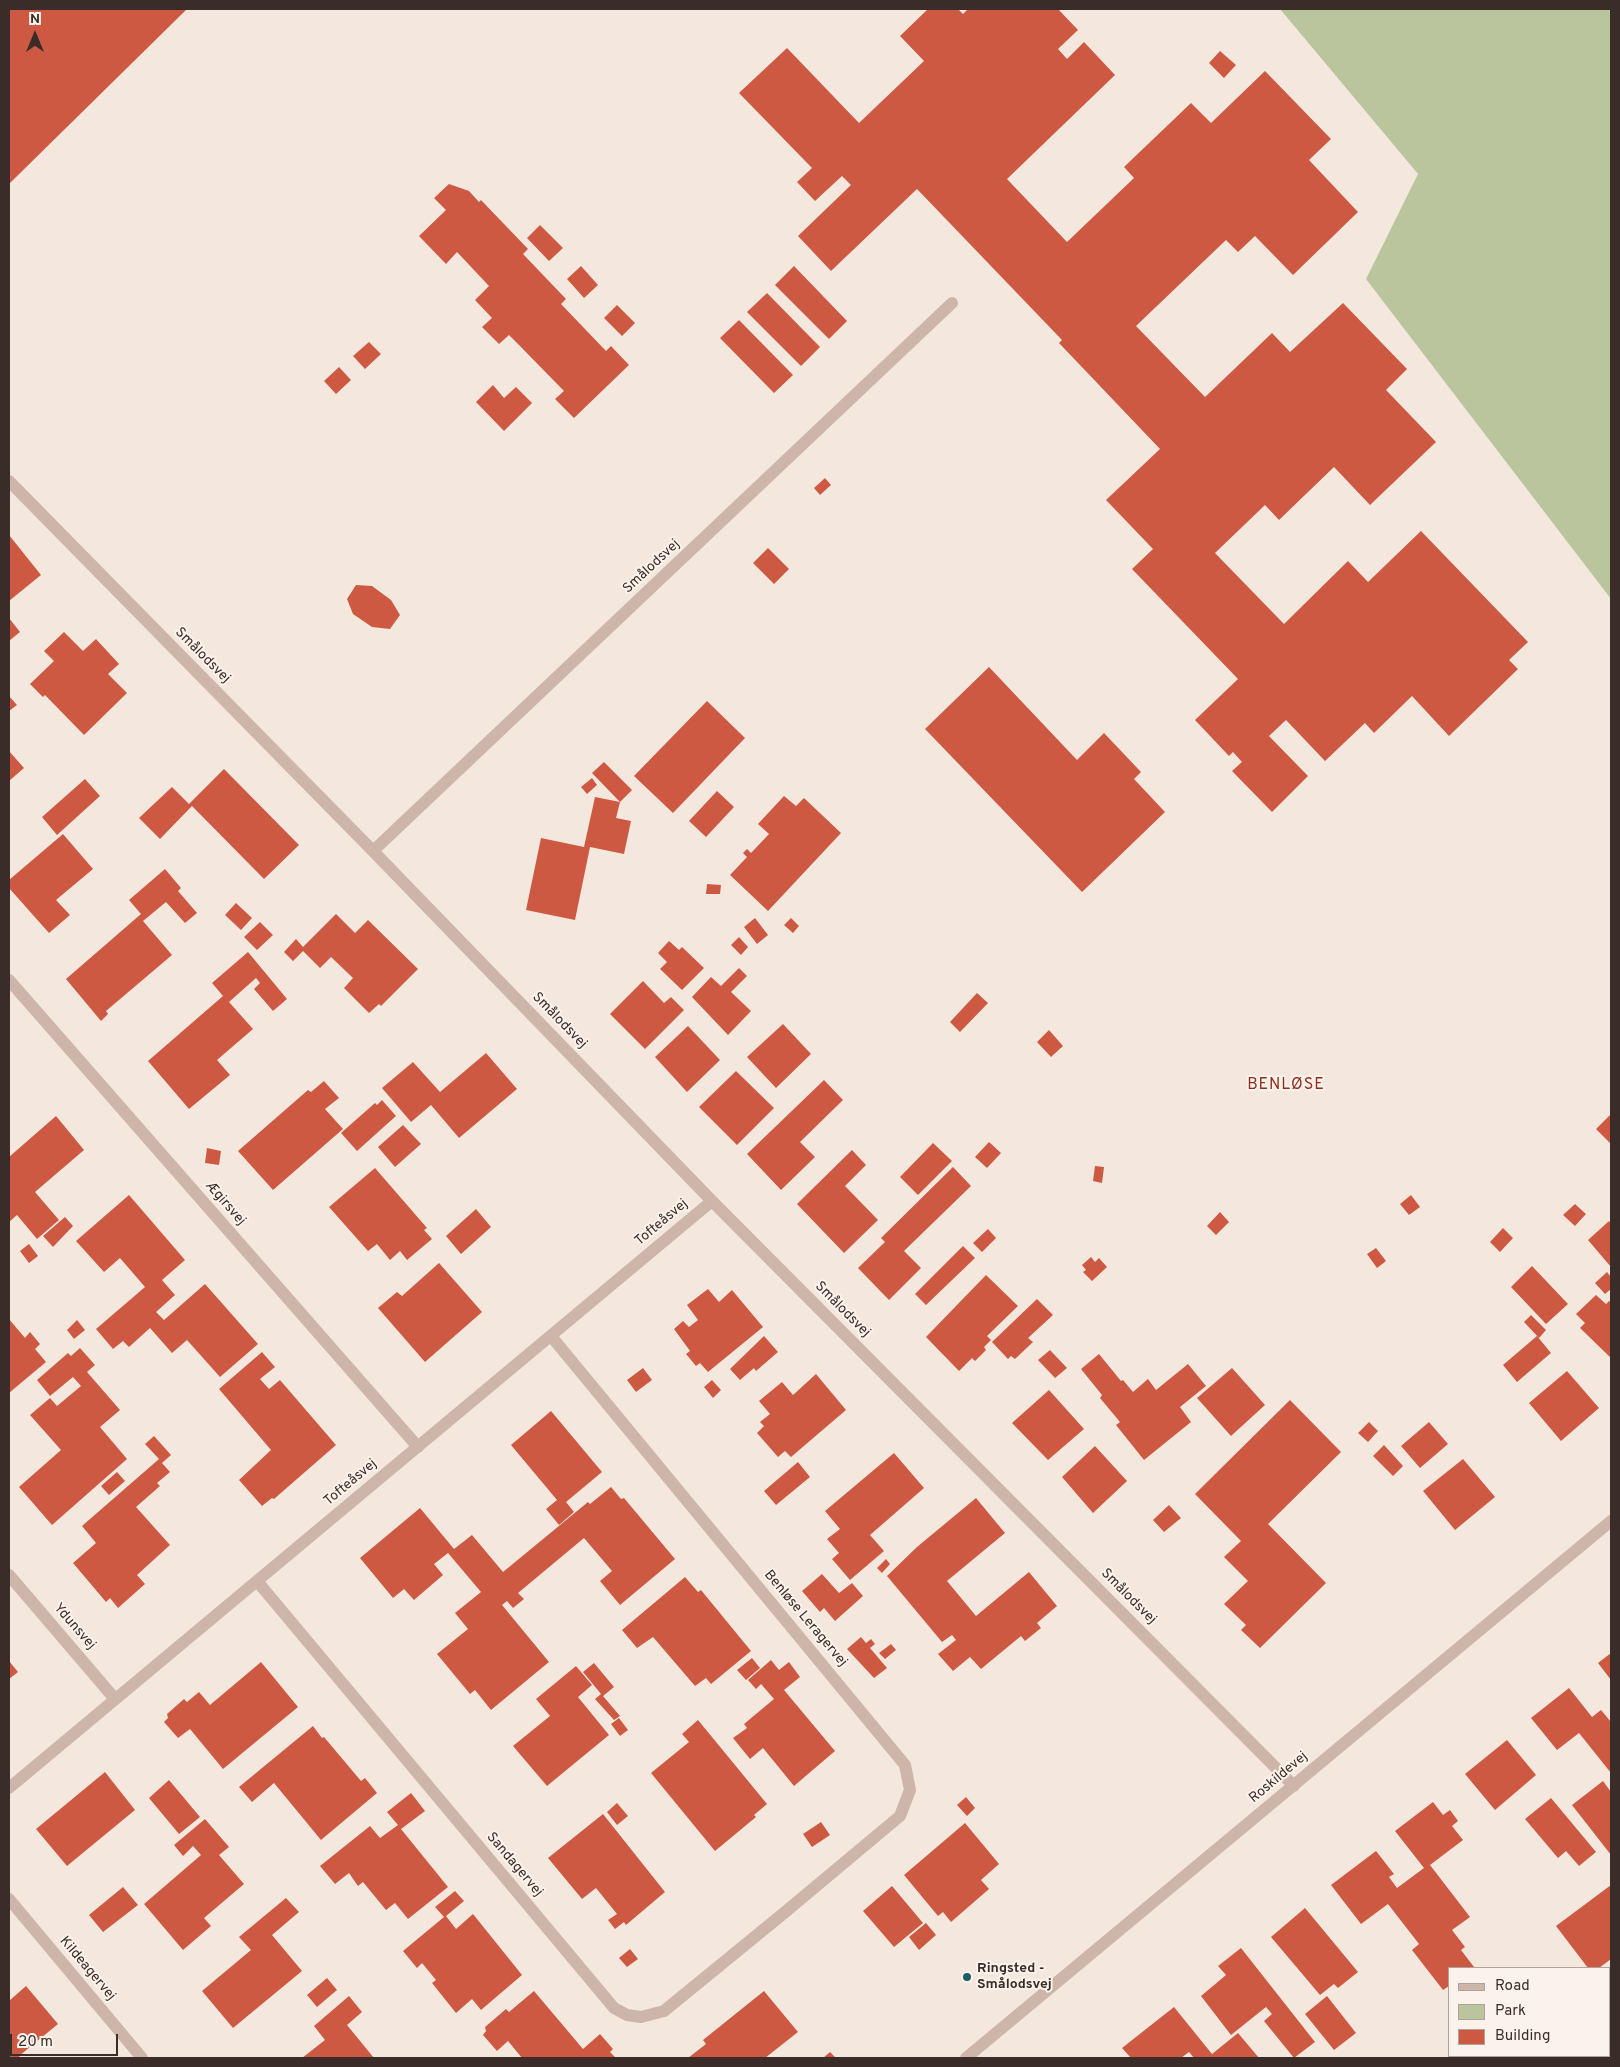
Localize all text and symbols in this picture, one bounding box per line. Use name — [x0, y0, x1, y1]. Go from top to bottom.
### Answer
north arrow — [10, 10, 60, 60]
text: N — [30, 11, 40, 28]
street label: Smålodsvej — [620, 536, 684, 598]
street label: Smålodsvej — [171, 625, 233, 687]
street label: Smålodsvej — [528, 989, 590, 1053]
district label: BENLØSE — [1246, 1076, 1326, 1096]
street label: Ægirsvej — [201, 1179, 249, 1229]
street label: Tofteåsvej — [632, 1196, 692, 1250]
street label: Smålodsvej — [811, 1279, 873, 1341]
street label: Tofteåsvej — [321, 1456, 381, 1510]
street label: Smålodsvej — [1097, 1566, 1159, 1628]
street label: Benløse Leragervej — [760, 1567, 850, 1671]
street label: Ydunsvej — [49, 1600, 99, 1654]
street label: Roskildevej — [1246, 1749, 1312, 1807]
street label: Sandagervej — [482, 1829, 546, 1901]
street label: Kildeagervej — [55, 1933, 119, 2005]
place label: Ringsted - Smålodsvej — [977, 1961, 1052, 1994]
legend — [1448, 1967, 1610, 2057]
marker: Ringsted - Smålodsvej — [961, 1971, 973, 1983]
text: Road — [1495, 1977, 1530, 1996]
text: Park — [1495, 2002, 1526, 2021]
scale bar — [12, 2024, 120, 2056]
text: Building — [1495, 2027, 1550, 2046]
text: 20 m — [18, 2033, 53, 2052]

